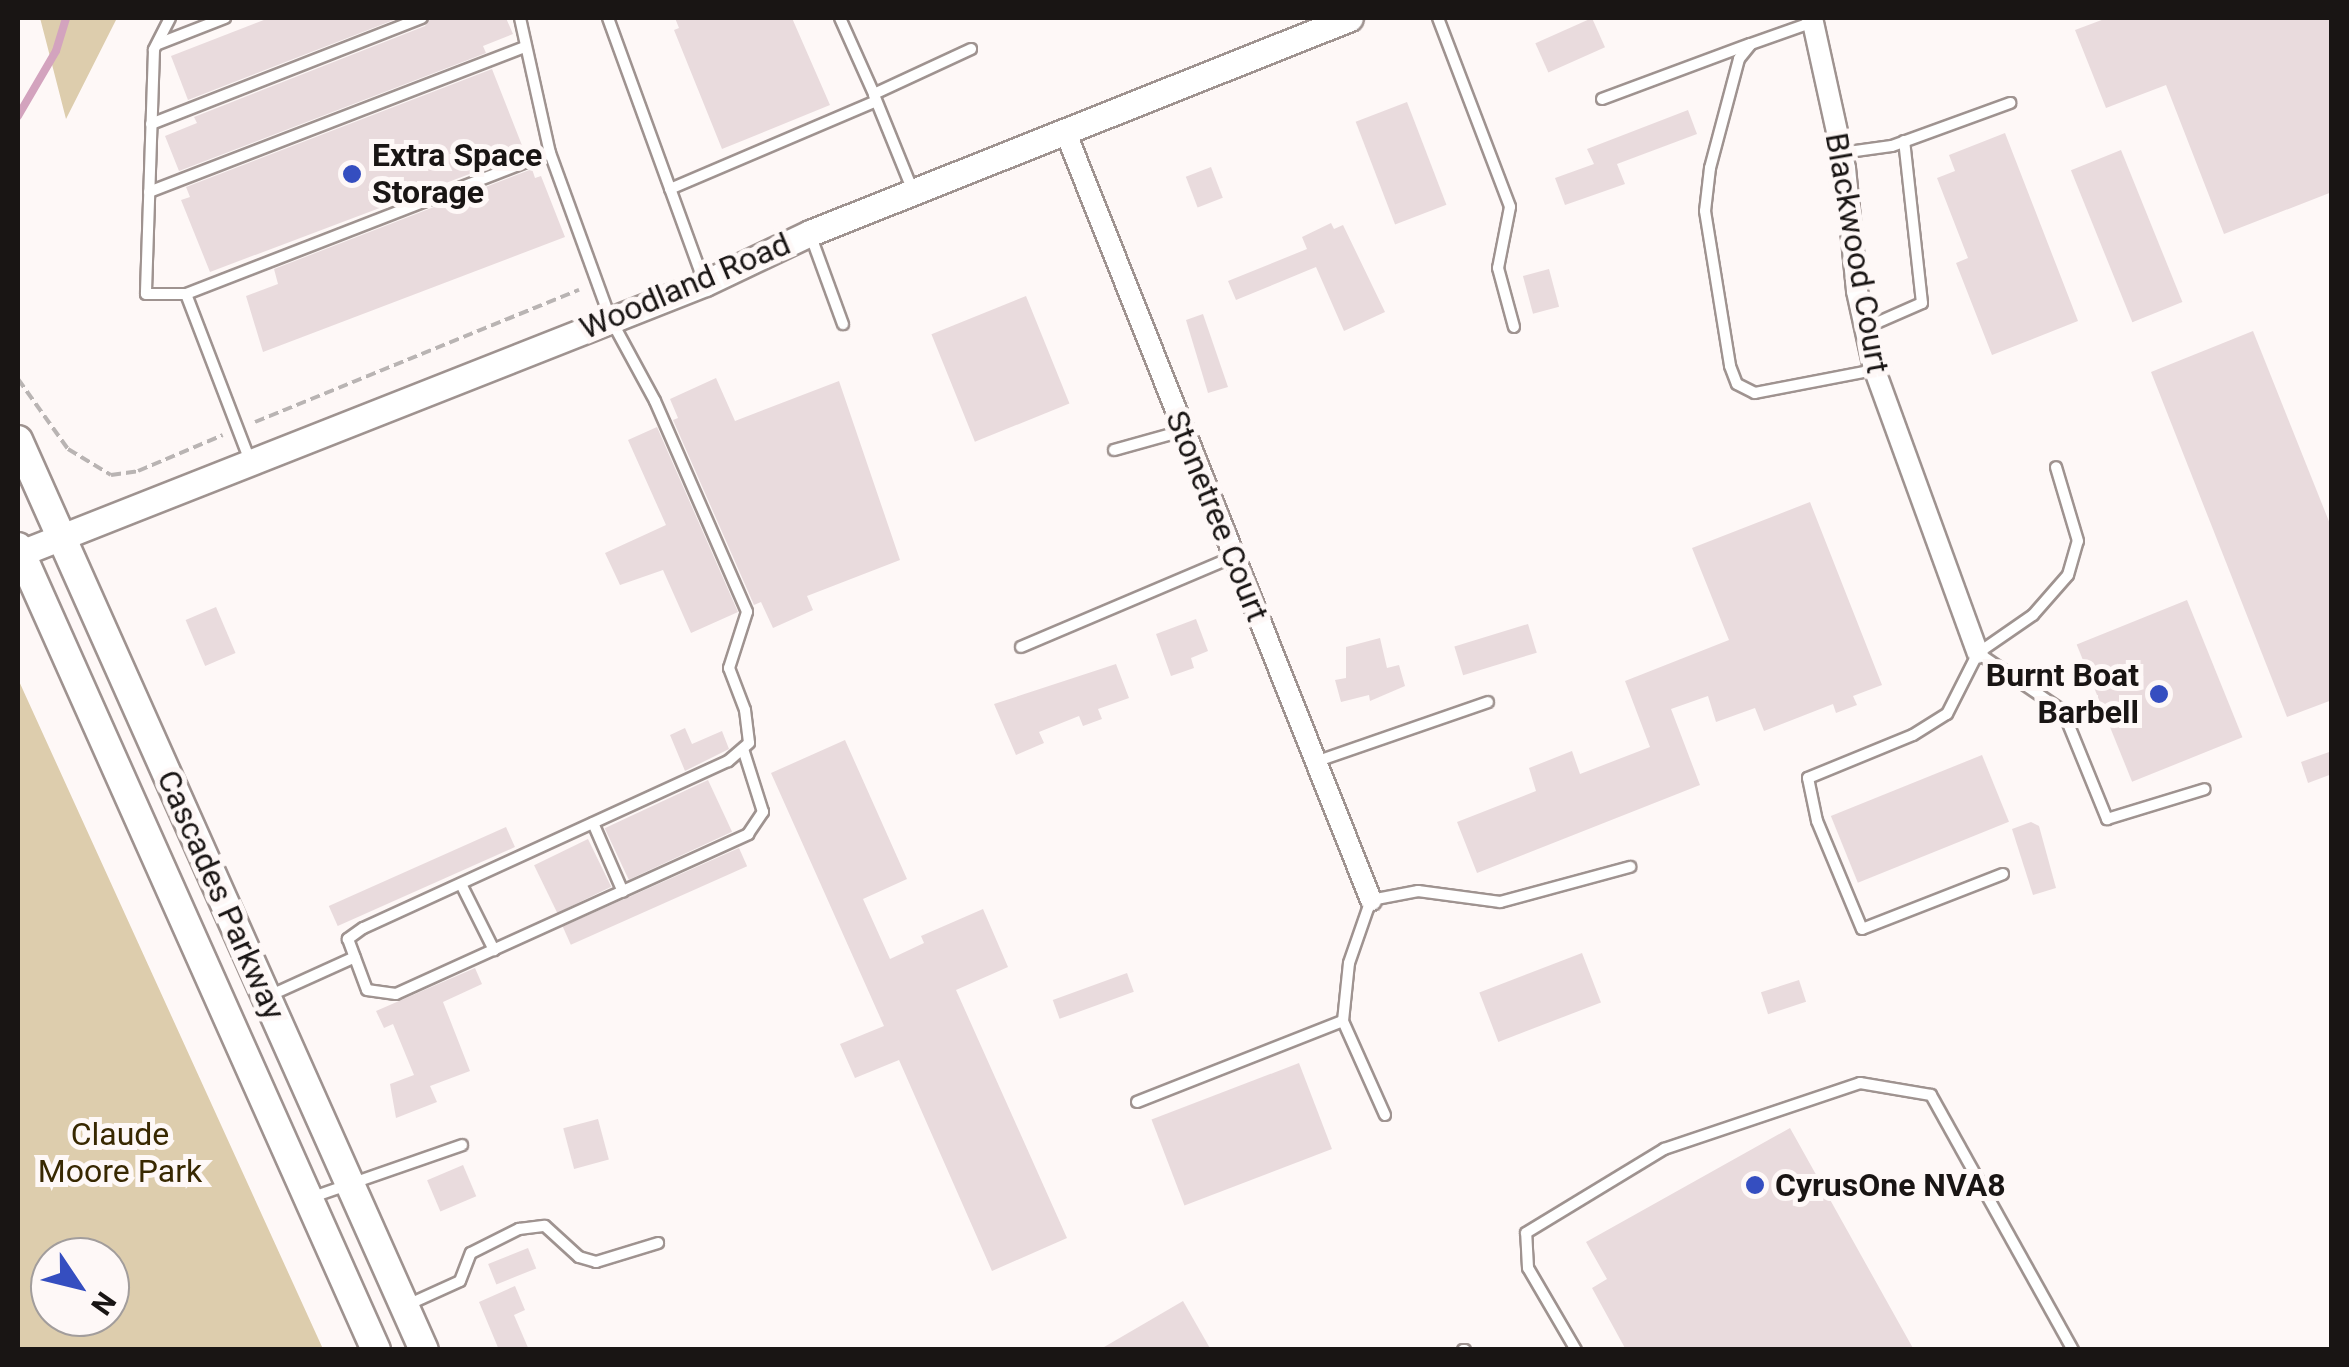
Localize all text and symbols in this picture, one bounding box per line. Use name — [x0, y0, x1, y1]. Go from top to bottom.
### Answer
street label: Blackwood Court — [1817, 130, 1897, 376]
place label: Extra Space Storage — [372, 137, 542, 212]
marker: Extra Space Storage — [341, 163, 363, 185]
street label: Woodland Road — [574, 224, 796, 348]
street label: Stonetree Court — [1157, 405, 1277, 627]
place label: Burnt Boat Barbell — [1986, 657, 2139, 732]
marker: Burnt Boat Barbell — [2148, 683, 2170, 705]
street label: Cascades Parkway — [149, 764, 293, 1026]
park label: Claude Moore Park — [38, 1116, 202, 1191]
place label: CyrusOne NVA8 — [1775, 1166, 2006, 1204]
marker: CyrusOne NVA8 — [1744, 1174, 1766, 1196]
north arrow — [30, 1237, 130, 1337]
text: N — [84, 1286, 123, 1321]

